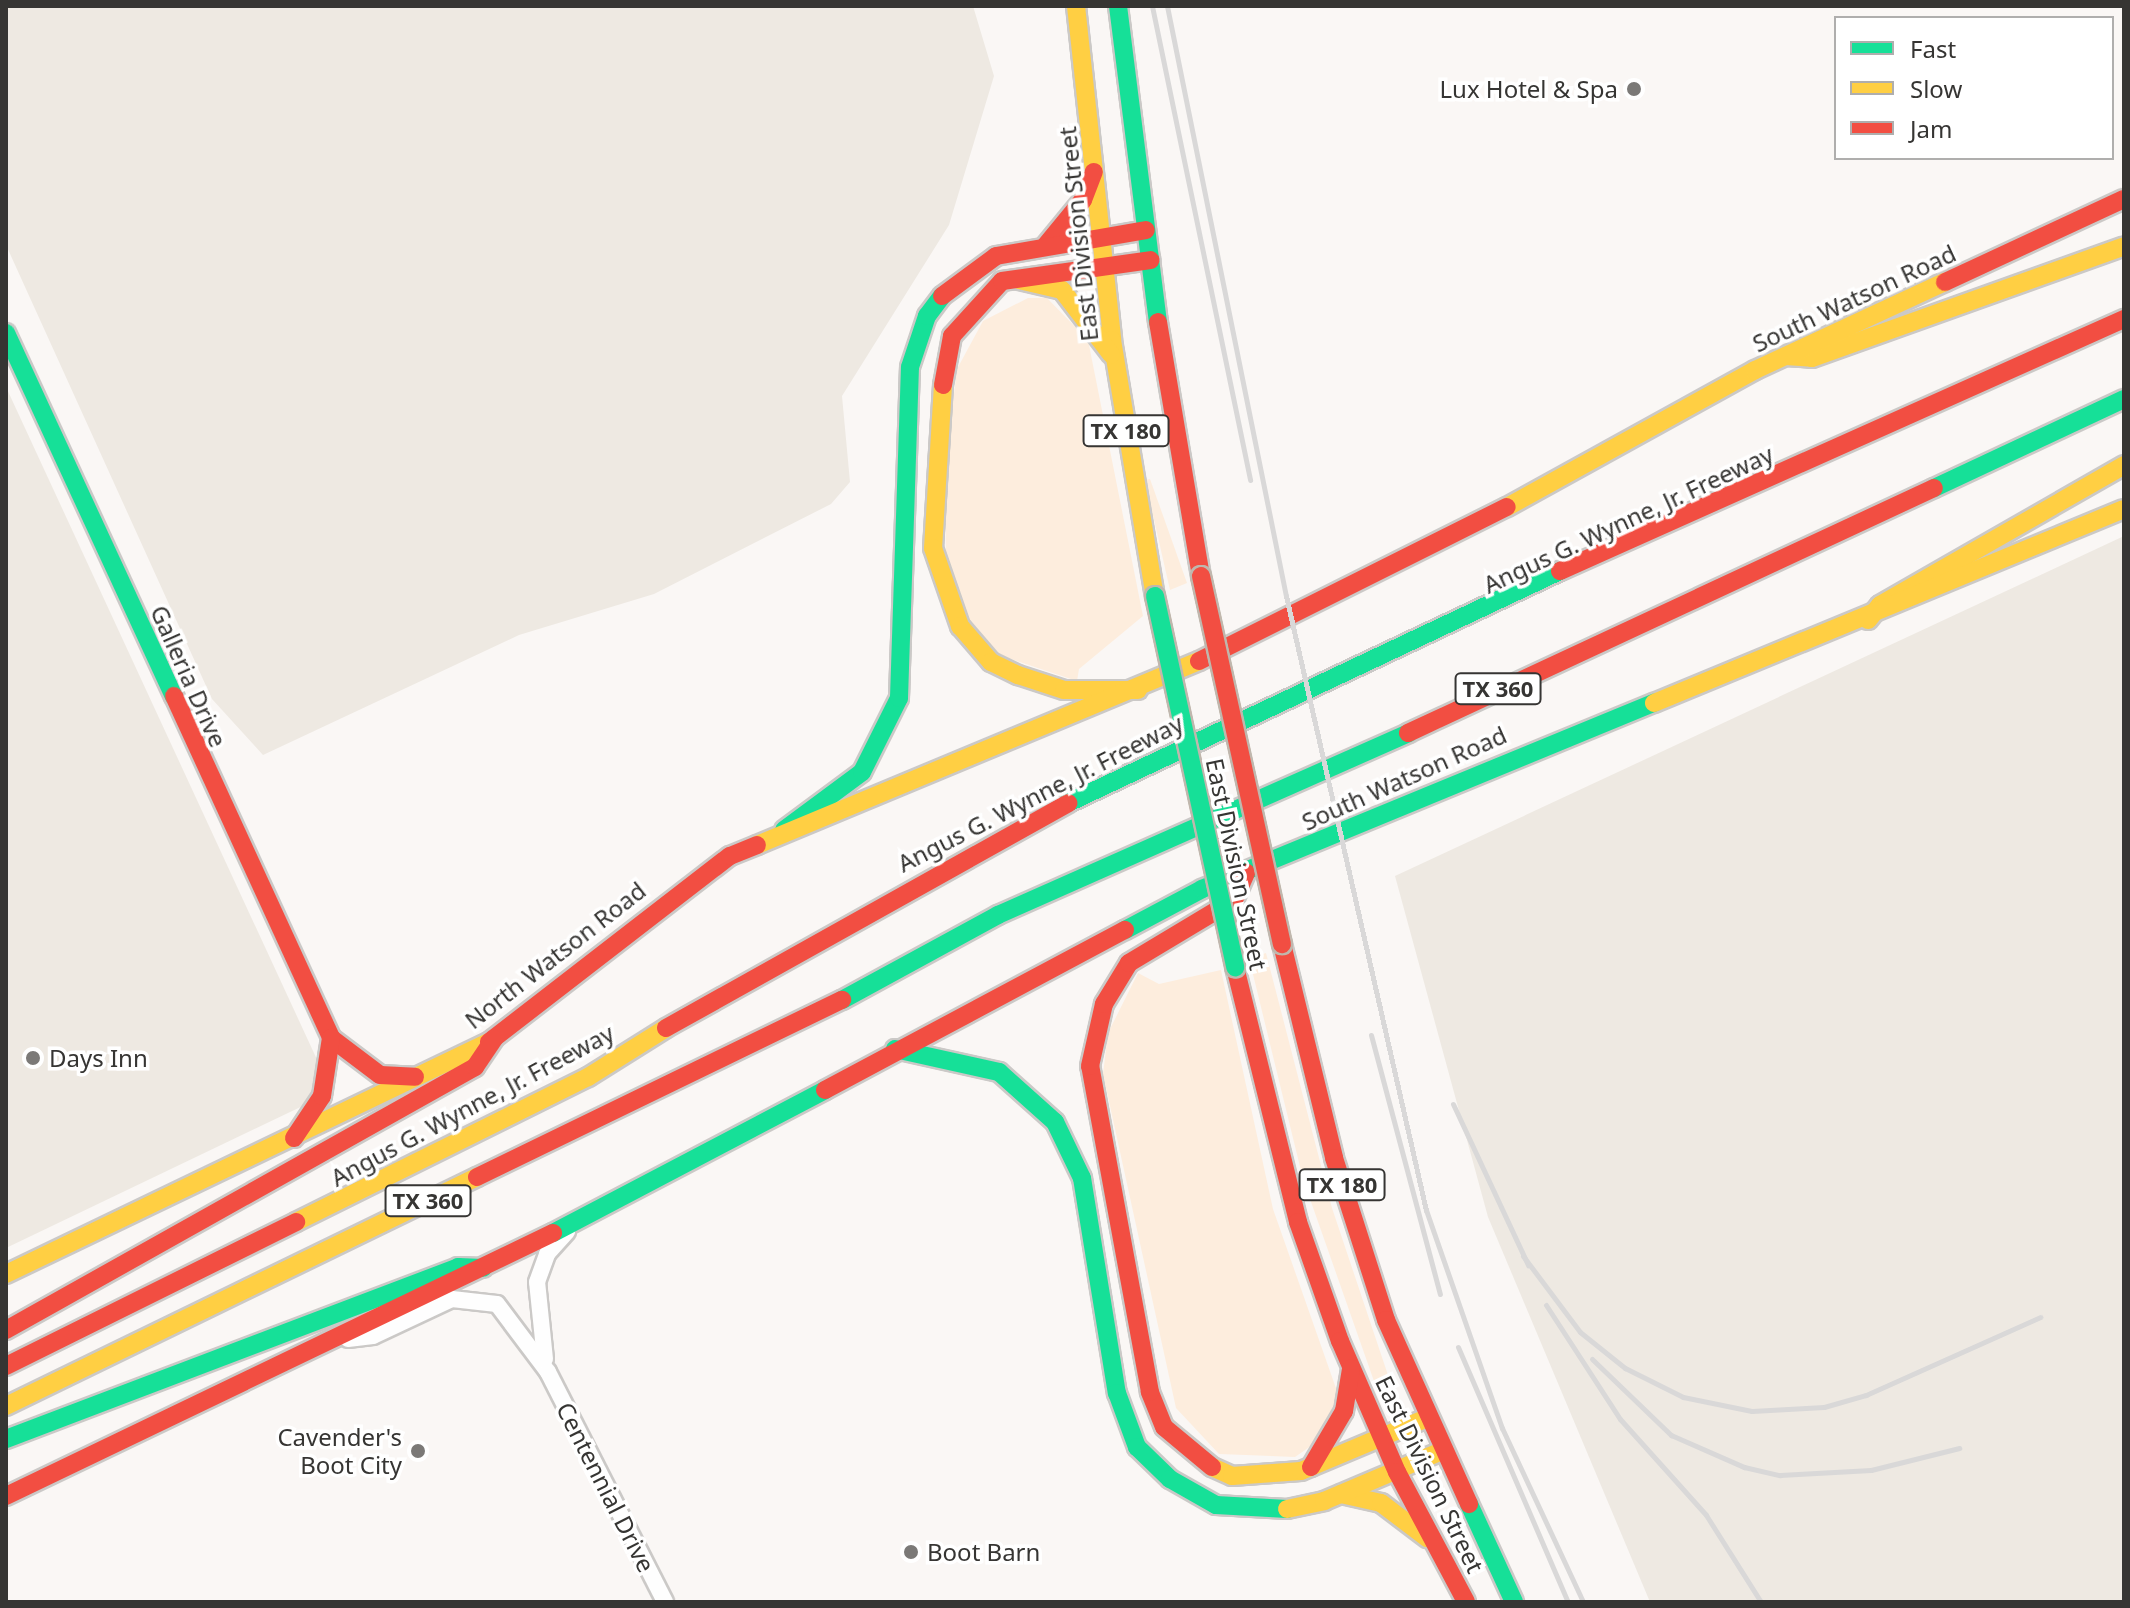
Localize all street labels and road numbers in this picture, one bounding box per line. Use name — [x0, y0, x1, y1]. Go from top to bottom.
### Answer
street label: East Division Street — [1052, 125, 1104, 343]
street label: South Watson Road — [1748, 238, 1960, 358]
road number: TX 180 — [1082, 413, 1170, 449]
street label: Angus G. Wynne, Jr. Freeway — [1479, 439, 1777, 599]
street label: Galleria Drive — [145, 601, 233, 751]
road number: TX 360 — [1454, 671, 1542, 707]
street label: Angus G. Wynne, Jr. Freeway — [892, 708, 1188, 878]
street label: South Watson Road — [1297, 720, 1511, 836]
street label: East Division Street — [1201, 756, 1273, 972]
street label: North Watson Road — [459, 876, 651, 1034]
street label: Angus G. Wynne, Jr. Freeway — [326, 1018, 618, 1192]
road number: TX 180 — [1298, 1167, 1386, 1203]
road number: TX 360 — [384, 1183, 472, 1219]
street label: East Division Street — [1370, 1371, 1490, 1577]
street label: Centennial Drive — [551, 1397, 661, 1577]

